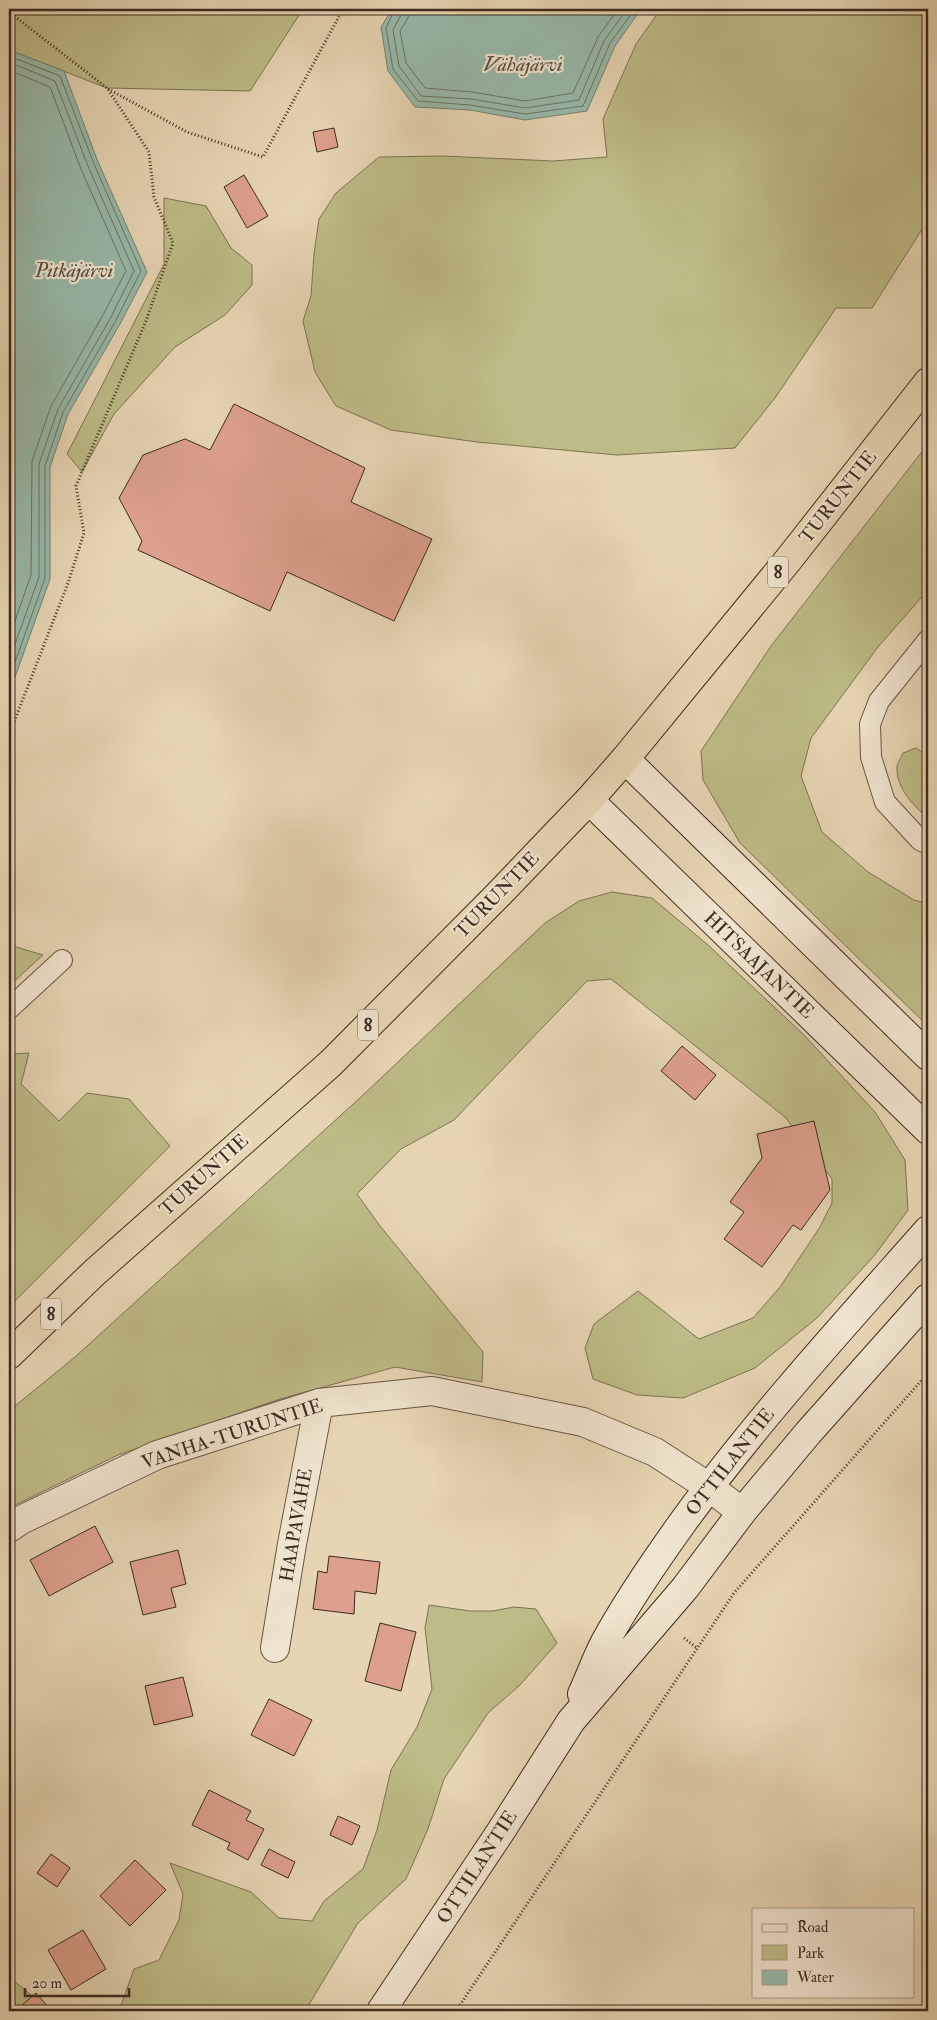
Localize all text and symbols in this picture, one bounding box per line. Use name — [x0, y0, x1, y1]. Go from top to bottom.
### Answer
water label: Vähäjärvi — [484, 52, 563, 77]
water label: Pitkäjärvi — [34, 258, 114, 283]
street label: TURUNTIE — [794, 445, 882, 548]
road number: 8 — [768, 556, 788, 588]
street label: TURUNTIE — [450, 846, 545, 943]
street label: HITSAAJANTIE — [699, 906, 819, 1024]
road number: 8 — [358, 1010, 378, 1040]
street label: TURUNTIE — [154, 1129, 254, 1221]
road number: 8 — [41, 1298, 61, 1330]
street label: VANHA-TURUNTIE — [138, 1393, 326, 1475]
street label: OTTILANTIE — [680, 1403, 780, 1521]
street label: HAAPAVAHE — [274, 1466, 318, 1584]
street label: OTTILANTIE — [431, 1805, 523, 1928]
legend — [752, 1908, 914, 1998]
text: Road — [797, 1918, 829, 1937]
text: Park — [797, 1944, 824, 1963]
scale bar — [25, 1965, 129, 1997]
text: Water — [796, 1968, 834, 1987]
text: 20 m — [32, 1974, 62, 1993]

